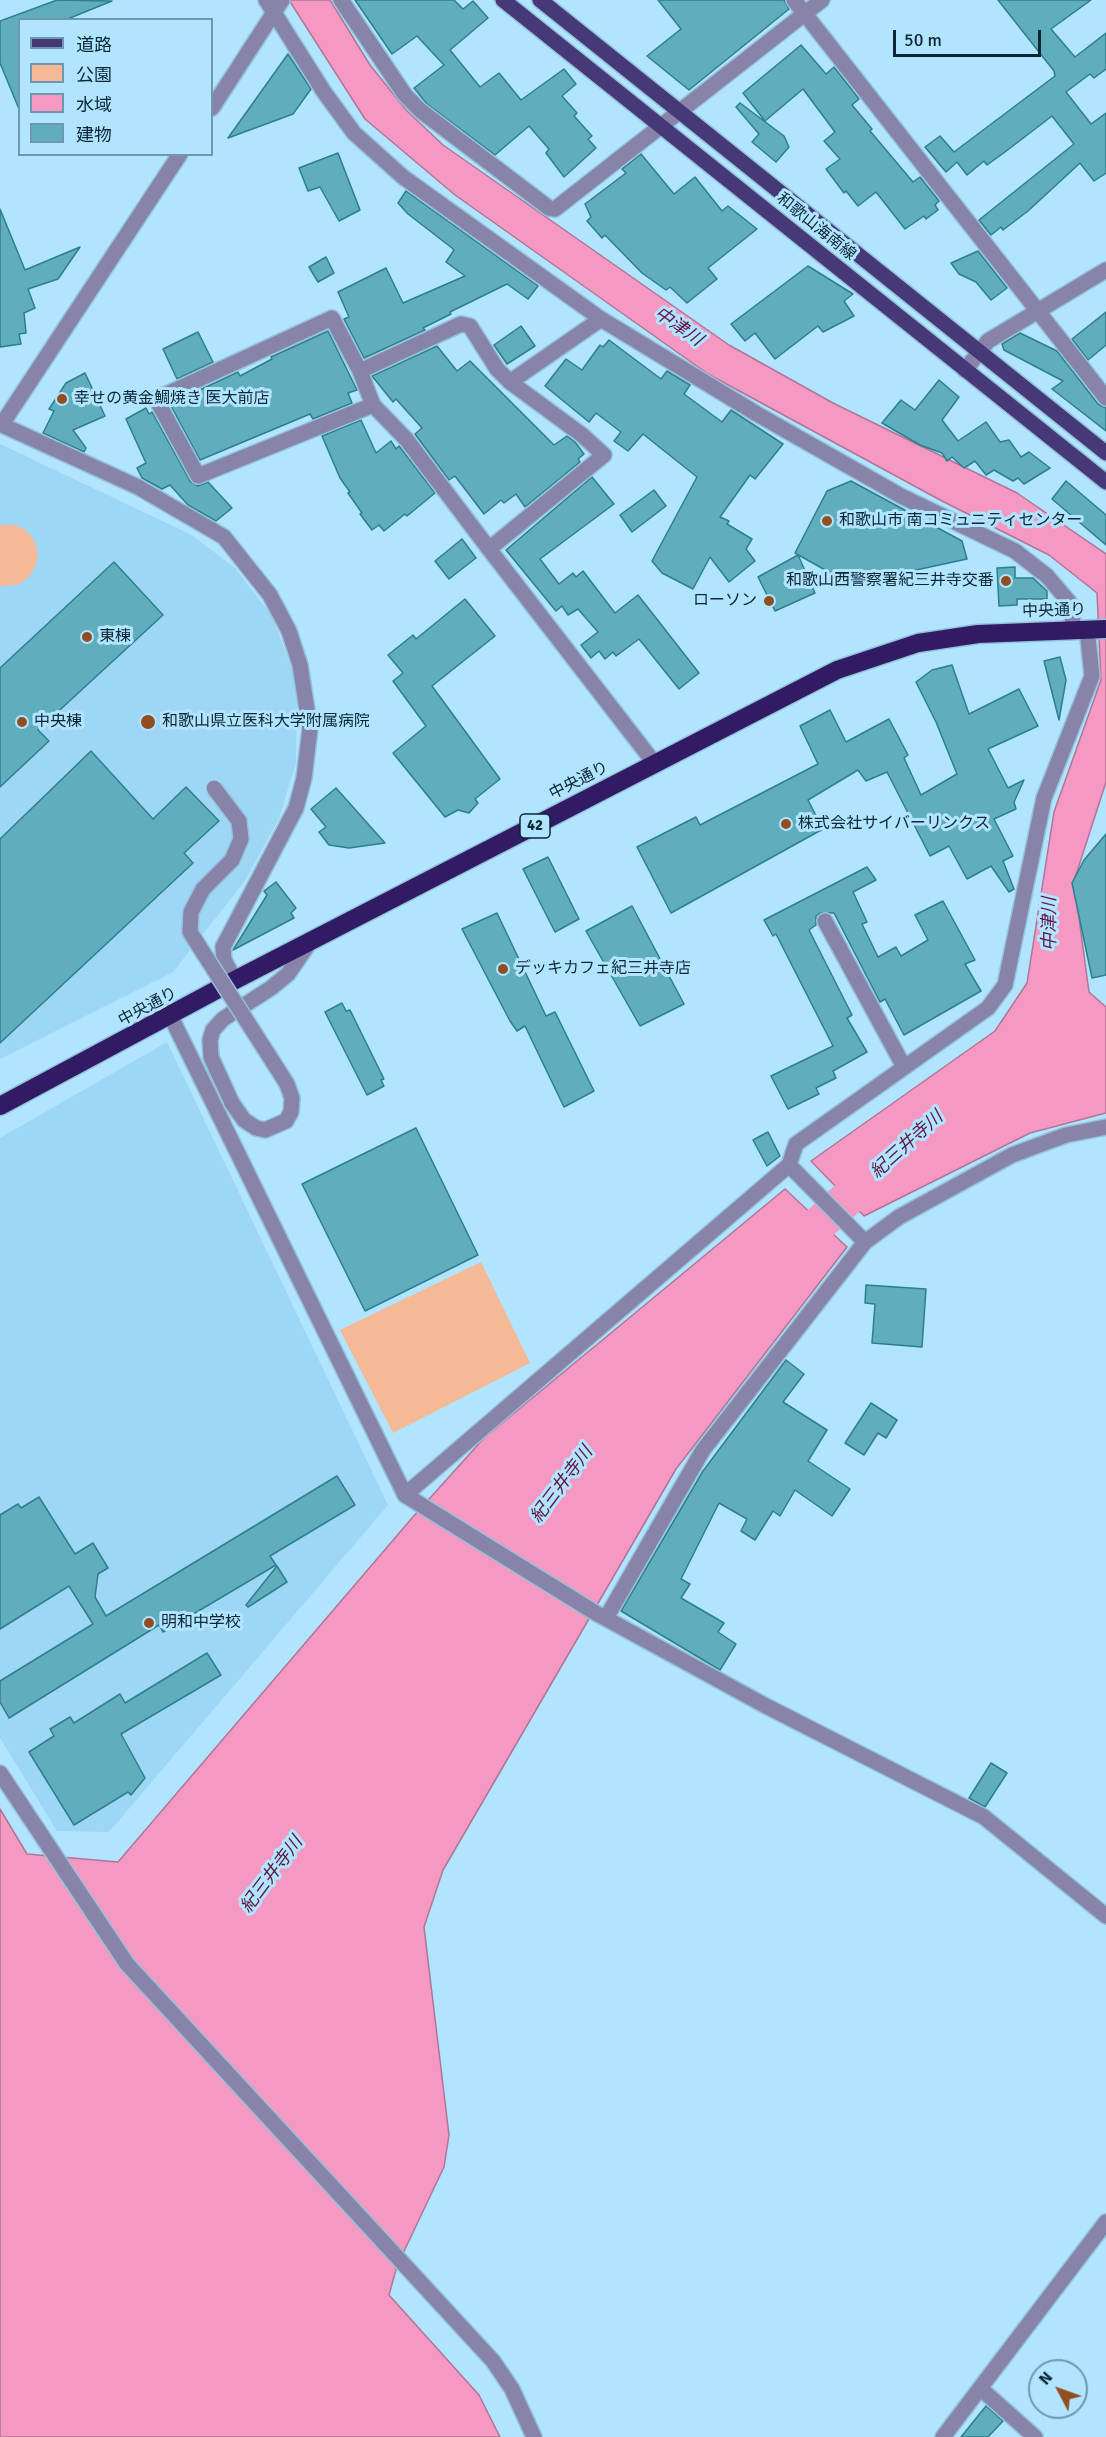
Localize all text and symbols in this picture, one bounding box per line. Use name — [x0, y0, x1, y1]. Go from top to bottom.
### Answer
legend — [18, 18, 213, 156]
scale bar — [896, 18, 1044, 56]
text: 50 m — [904, 29, 942, 51]
text: 道路 — [76, 34, 112, 56]
text: 公園 — [76, 64, 112, 86]
text: 水域 — [76, 94, 112, 116]
text: 建物 — [76, 124, 112, 146]
street label: 和歌山海南線 — [773, 189, 859, 265]
water label: 中津川 — [650, 303, 706, 351]
place label: 幸せの黄金鯛焼き 医大前店 — [74, 389, 270, 409]
marker: 幸せの黄金鯛焼き 医大前店 — [55, 392, 69, 406]
place label: 和歌山市 南コミュニティセンター — [839, 511, 1083, 531]
marker: 和歌山市 南コミュニティセンター — [820, 514, 834, 528]
place label: 和歌山西警察署紀三井寺交番 — [786, 571, 994, 591]
marker: 和歌山西警察署紀三井寺交番 — [999, 574, 1013, 588]
place label: ローソン — [693, 591, 757, 611]
marker: ローソン — [762, 594, 776, 608]
street label: 中央通り — [1022, 600, 1086, 622]
place label: 東棟 — [99, 627, 131, 647]
marker: 東棟 — [80, 630, 94, 644]
place label: 中央棟 — [34, 712, 82, 732]
place label: 和歌山県立医科大学附属病院 — [162, 712, 370, 732]
marker: 和歌山県立医科大学附属病院 — [139, 713, 157, 731]
marker: 中央棟 — [15, 715, 29, 729]
street label: 中央通り — [546, 758, 612, 804]
road number: 42 — [520, 814, 550, 838]
place label: 株式会社サイバーリンクス — [798, 814, 990, 834]
marker: 株式会社サイバーリンクス — [779, 817, 793, 831]
water label: 中津川 — [1039, 897, 1061, 951]
place label: デッキカフェ紀三井寺店 — [515, 959, 691, 979]
marker: デッキカフェ紀三井寺店 — [496, 962, 510, 976]
street label: 中央通り — [115, 984, 181, 1030]
water label: 紀三井寺川 — [866, 1107, 948, 1183]
water label: 紀三井寺川 — [526, 1443, 598, 1527]
place label: 明和中学校 — [161, 1613, 241, 1633]
marker: 明和中学校 — [142, 1616, 156, 1630]
water label: 紀三井寺川 — [236, 1833, 308, 1917]
north arrow — [1028, 2359, 1088, 2419]
text: N — [1035, 2368, 1057, 2389]

